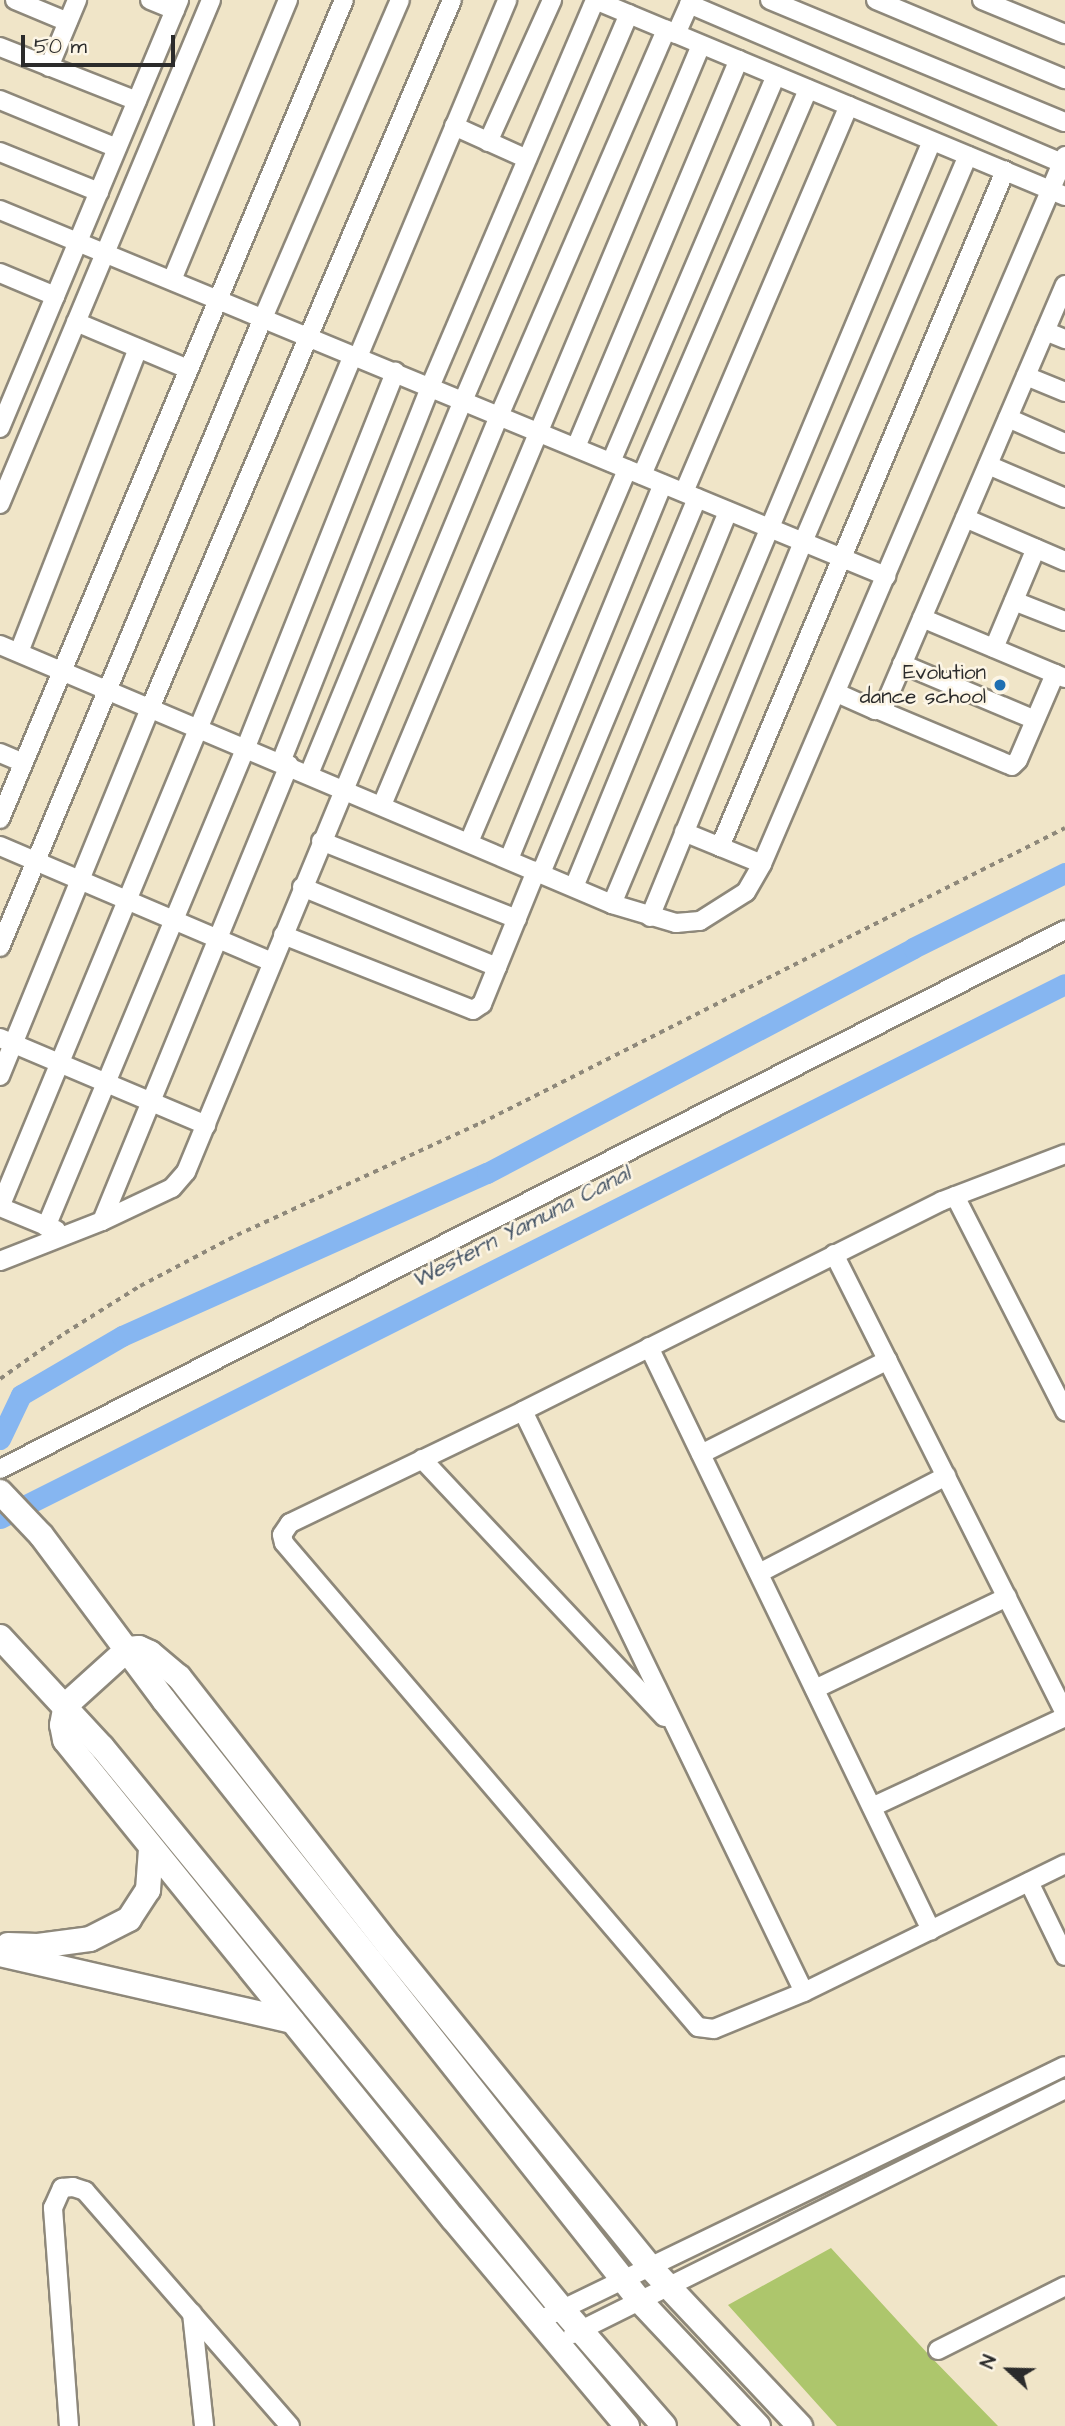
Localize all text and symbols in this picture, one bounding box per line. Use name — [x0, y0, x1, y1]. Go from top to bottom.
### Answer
scale bar — [24, 21, 178, 65]
text: 50 m — [34, 32, 87, 61]
place label: Evolution dance school — [860, 660, 986, 710]
marker: Evolution dance school — [992, 677, 1008, 693]
water label: Western Yamuna Canal — [407, 1160, 635, 1294]
north arrow — [974, 2335, 1044, 2405]
text: N — [974, 2351, 1004, 2373]

